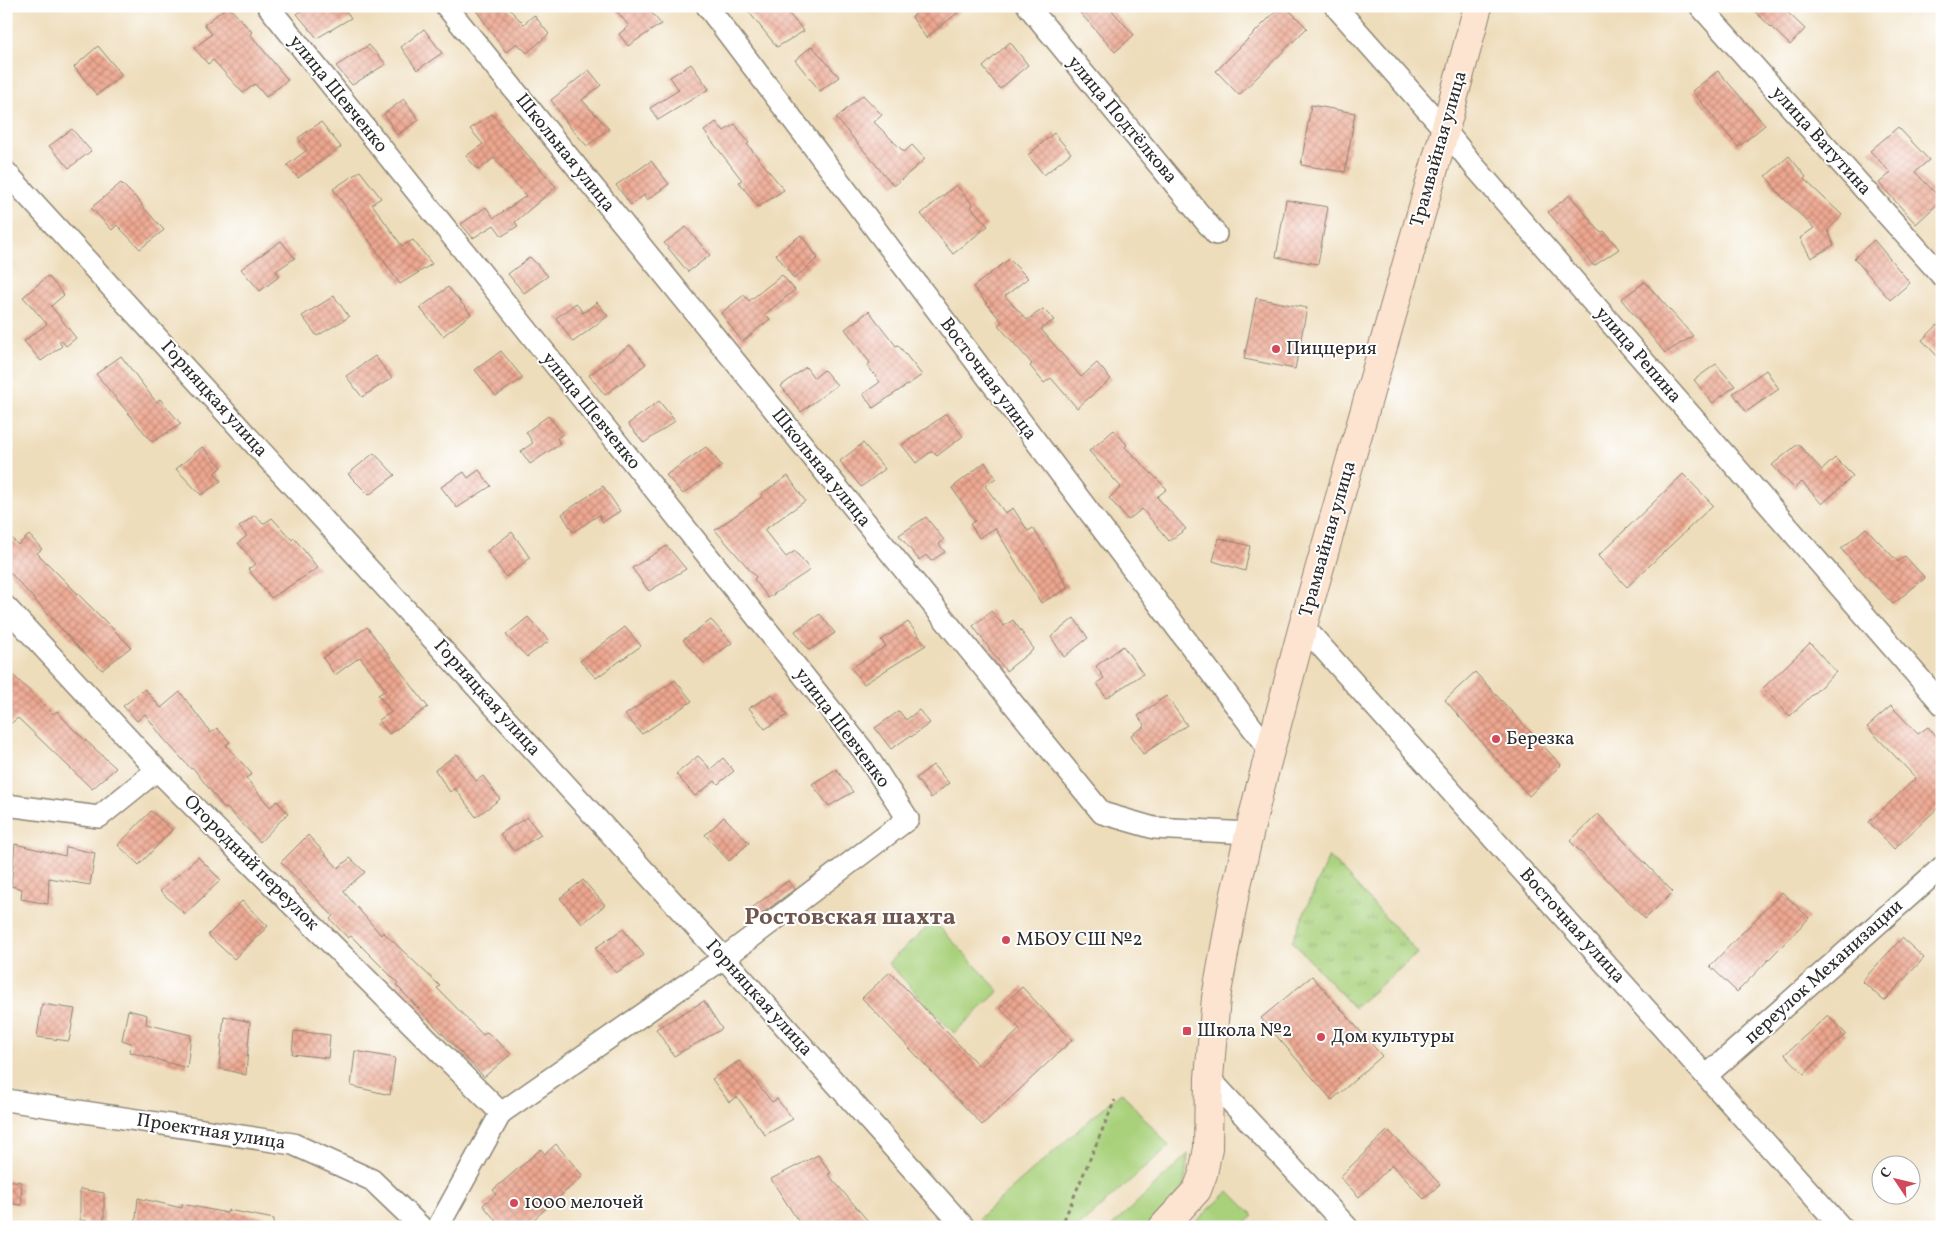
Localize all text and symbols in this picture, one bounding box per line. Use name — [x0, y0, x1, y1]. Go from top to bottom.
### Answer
street label: улица Шевченко — [282, 30, 394, 158]
street label: улица Подтёлкова — [1061, 51, 1183, 189]
street label: Трамвайная улица — [1404, 68, 1474, 230]
street label: улица Ватутина — [1765, 81, 1877, 201]
street label: Школьная улица — [509, 88, 621, 218]
street label: улица Репина — [1589, 301, 1687, 409]
street label: Восточная улица — [933, 312, 1043, 446]
street label: Горняцкая улица — [154, 335, 274, 463]
place label: Пиццерия — [1286, 336, 1377, 362]
marker: Пиццерия — [1270, 343, 1282, 355]
street label: улица Шевченко — [535, 347, 647, 475]
street label: Школьная улица — [765, 403, 877, 533]
street label: Трамвайная улица — [1293, 458, 1363, 620]
street label: Горняцкая улица — [427, 634, 547, 762]
street label: улица Шевченко — [788, 662, 896, 794]
place label: Березка — [1506, 726, 1574, 752]
marker: Березка — [1490, 733, 1502, 745]
street label: Огородний переулок — [177, 789, 325, 937]
street label: Восточная улица — [1513, 863, 1631, 989]
street label: переулок Механизации — [1739, 894, 1909, 1050]
district label: Ростовская шахта — [744, 901, 956, 935]
place label: МБОУ СШ №2 — [1016, 927, 1143, 953]
street label: Горняцкая улица — [699, 934, 819, 1062]
marker: МБОУ СШ №2 — [1000, 934, 1012, 946]
place label: Школа №2 — [1197, 1018, 1292, 1044]
place label: Дом культуры — [1331, 1024, 1454, 1050]
marker: Школа №2 — [1181, 1025, 1193, 1037]
marker: Дом культуры — [1315, 1031, 1327, 1043]
street label: Проектная улица — [134, 1107, 288, 1157]
north arrow — [1870, 1156, 1920, 1206]
text: С — [1876, 1164, 1897, 1183]
place label: 1000 мелочей — [524, 1190, 643, 1216]
marker: 1000 мелочей — [508, 1197, 520, 1209]

